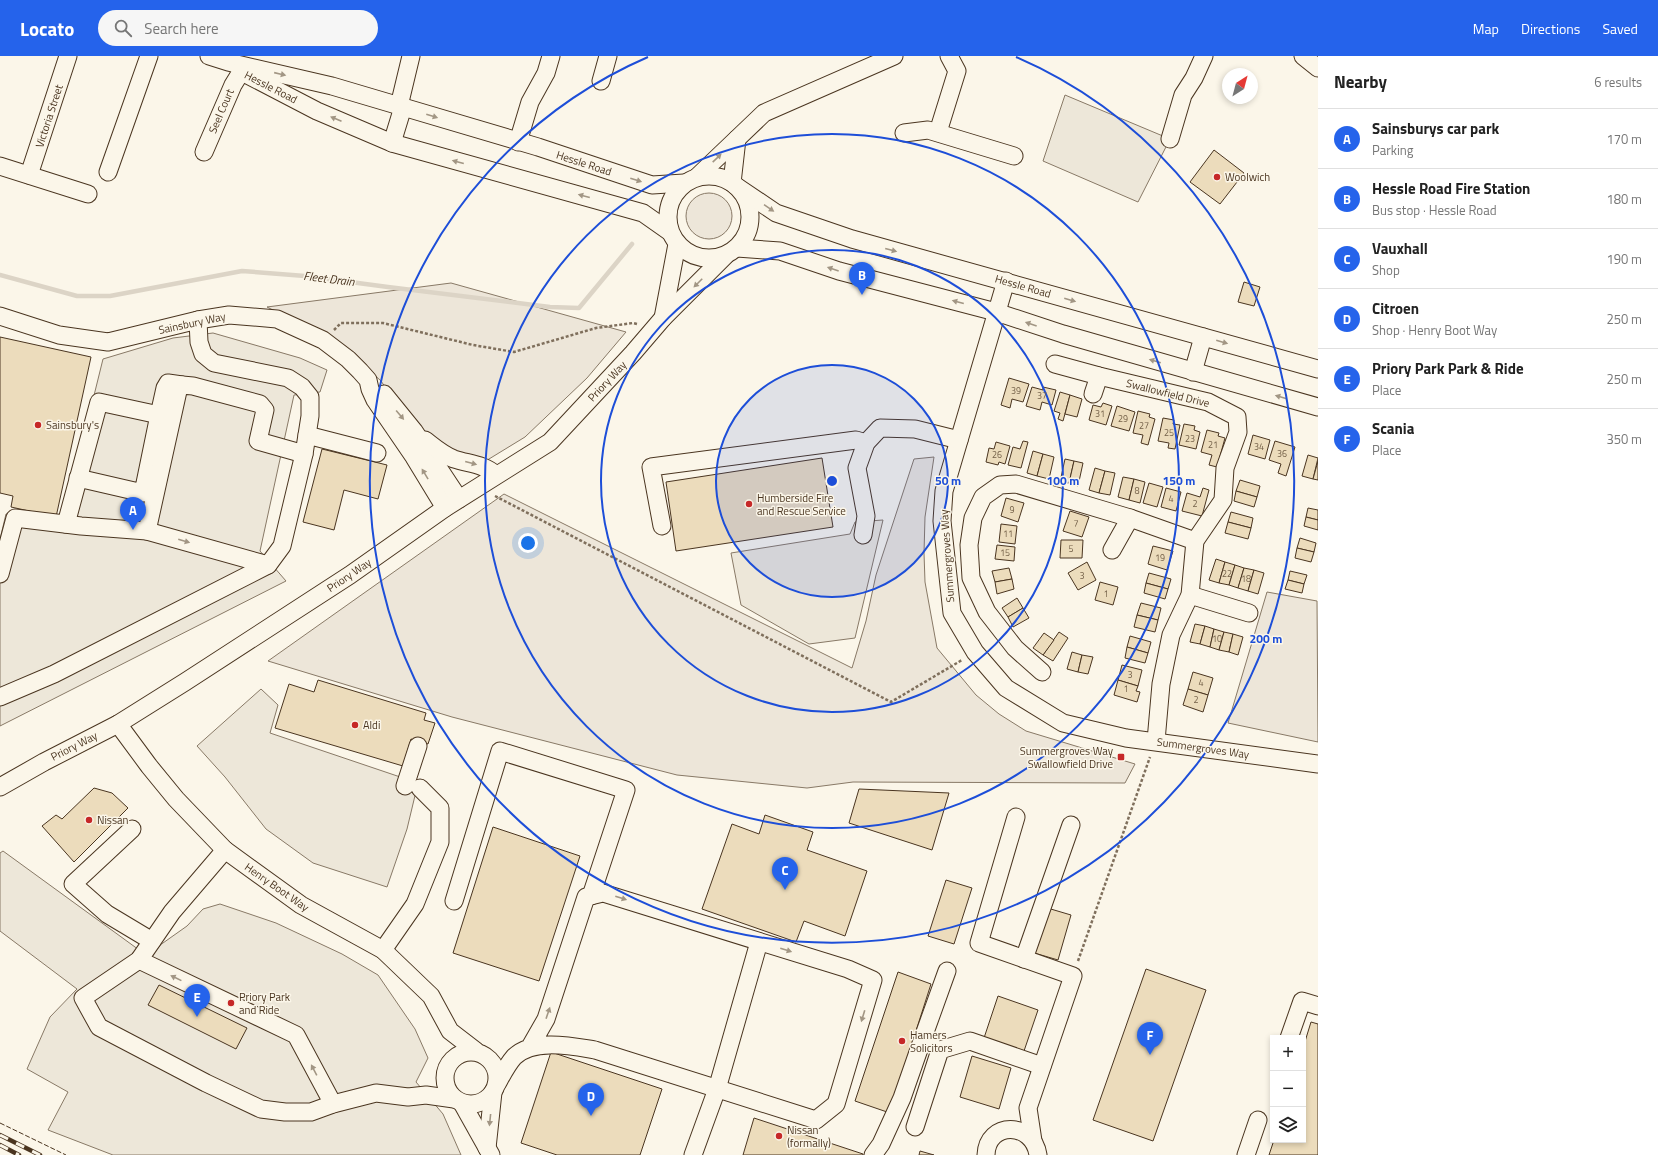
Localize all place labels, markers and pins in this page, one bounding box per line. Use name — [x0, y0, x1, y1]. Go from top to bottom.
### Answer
place label: Woolwich — [1225, 169, 1270, 185]
marker: Woolwich — [1212, 172, 1222, 182]
pin: B — [849, 262, 875, 295]
place label: Sainsbury's — [46, 417, 99, 433]
marker: Sainsbury's — [33, 420, 43, 430]
centre of rings — [825, 474, 839, 488]
place label: Humberside Fire and Rescue Service — [757, 490, 846, 519]
pin: A — [120, 497, 146, 530]
marker: Humberside Fire and Rescue Service — [744, 499, 754, 509]
place label: Aldi — [363, 717, 380, 733]
marker: Aldi — [350, 720, 360, 730]
place label: Summergroves Way Swallowfield Drive — [1020, 743, 1114, 772]
marker: Summergroves Way Swallowfield Drive — [1116, 752, 1126, 762]
place label: Nissan — [97, 812, 129, 828]
marker: Nissan — [84, 815, 94, 825]
pin: C — [772, 857, 798, 890]
pin: E — [184, 984, 210, 1017]
place label: Priory Park and Ride — [239, 989, 291, 1018]
marker: Priory Park and Ride — [226, 998, 236, 1008]
pin: F — [1137, 1022, 1163, 1055]
place label: Hamers Solicitors — [910, 1027, 953, 1056]
marker: Hamers Solicitors — [897, 1036, 907, 1046]
pin: D — [578, 1083, 604, 1116]
place label: Nissan (formally) — [787, 1122, 831, 1151]
marker: Nissan (formally) — [774, 1131, 784, 1141]

